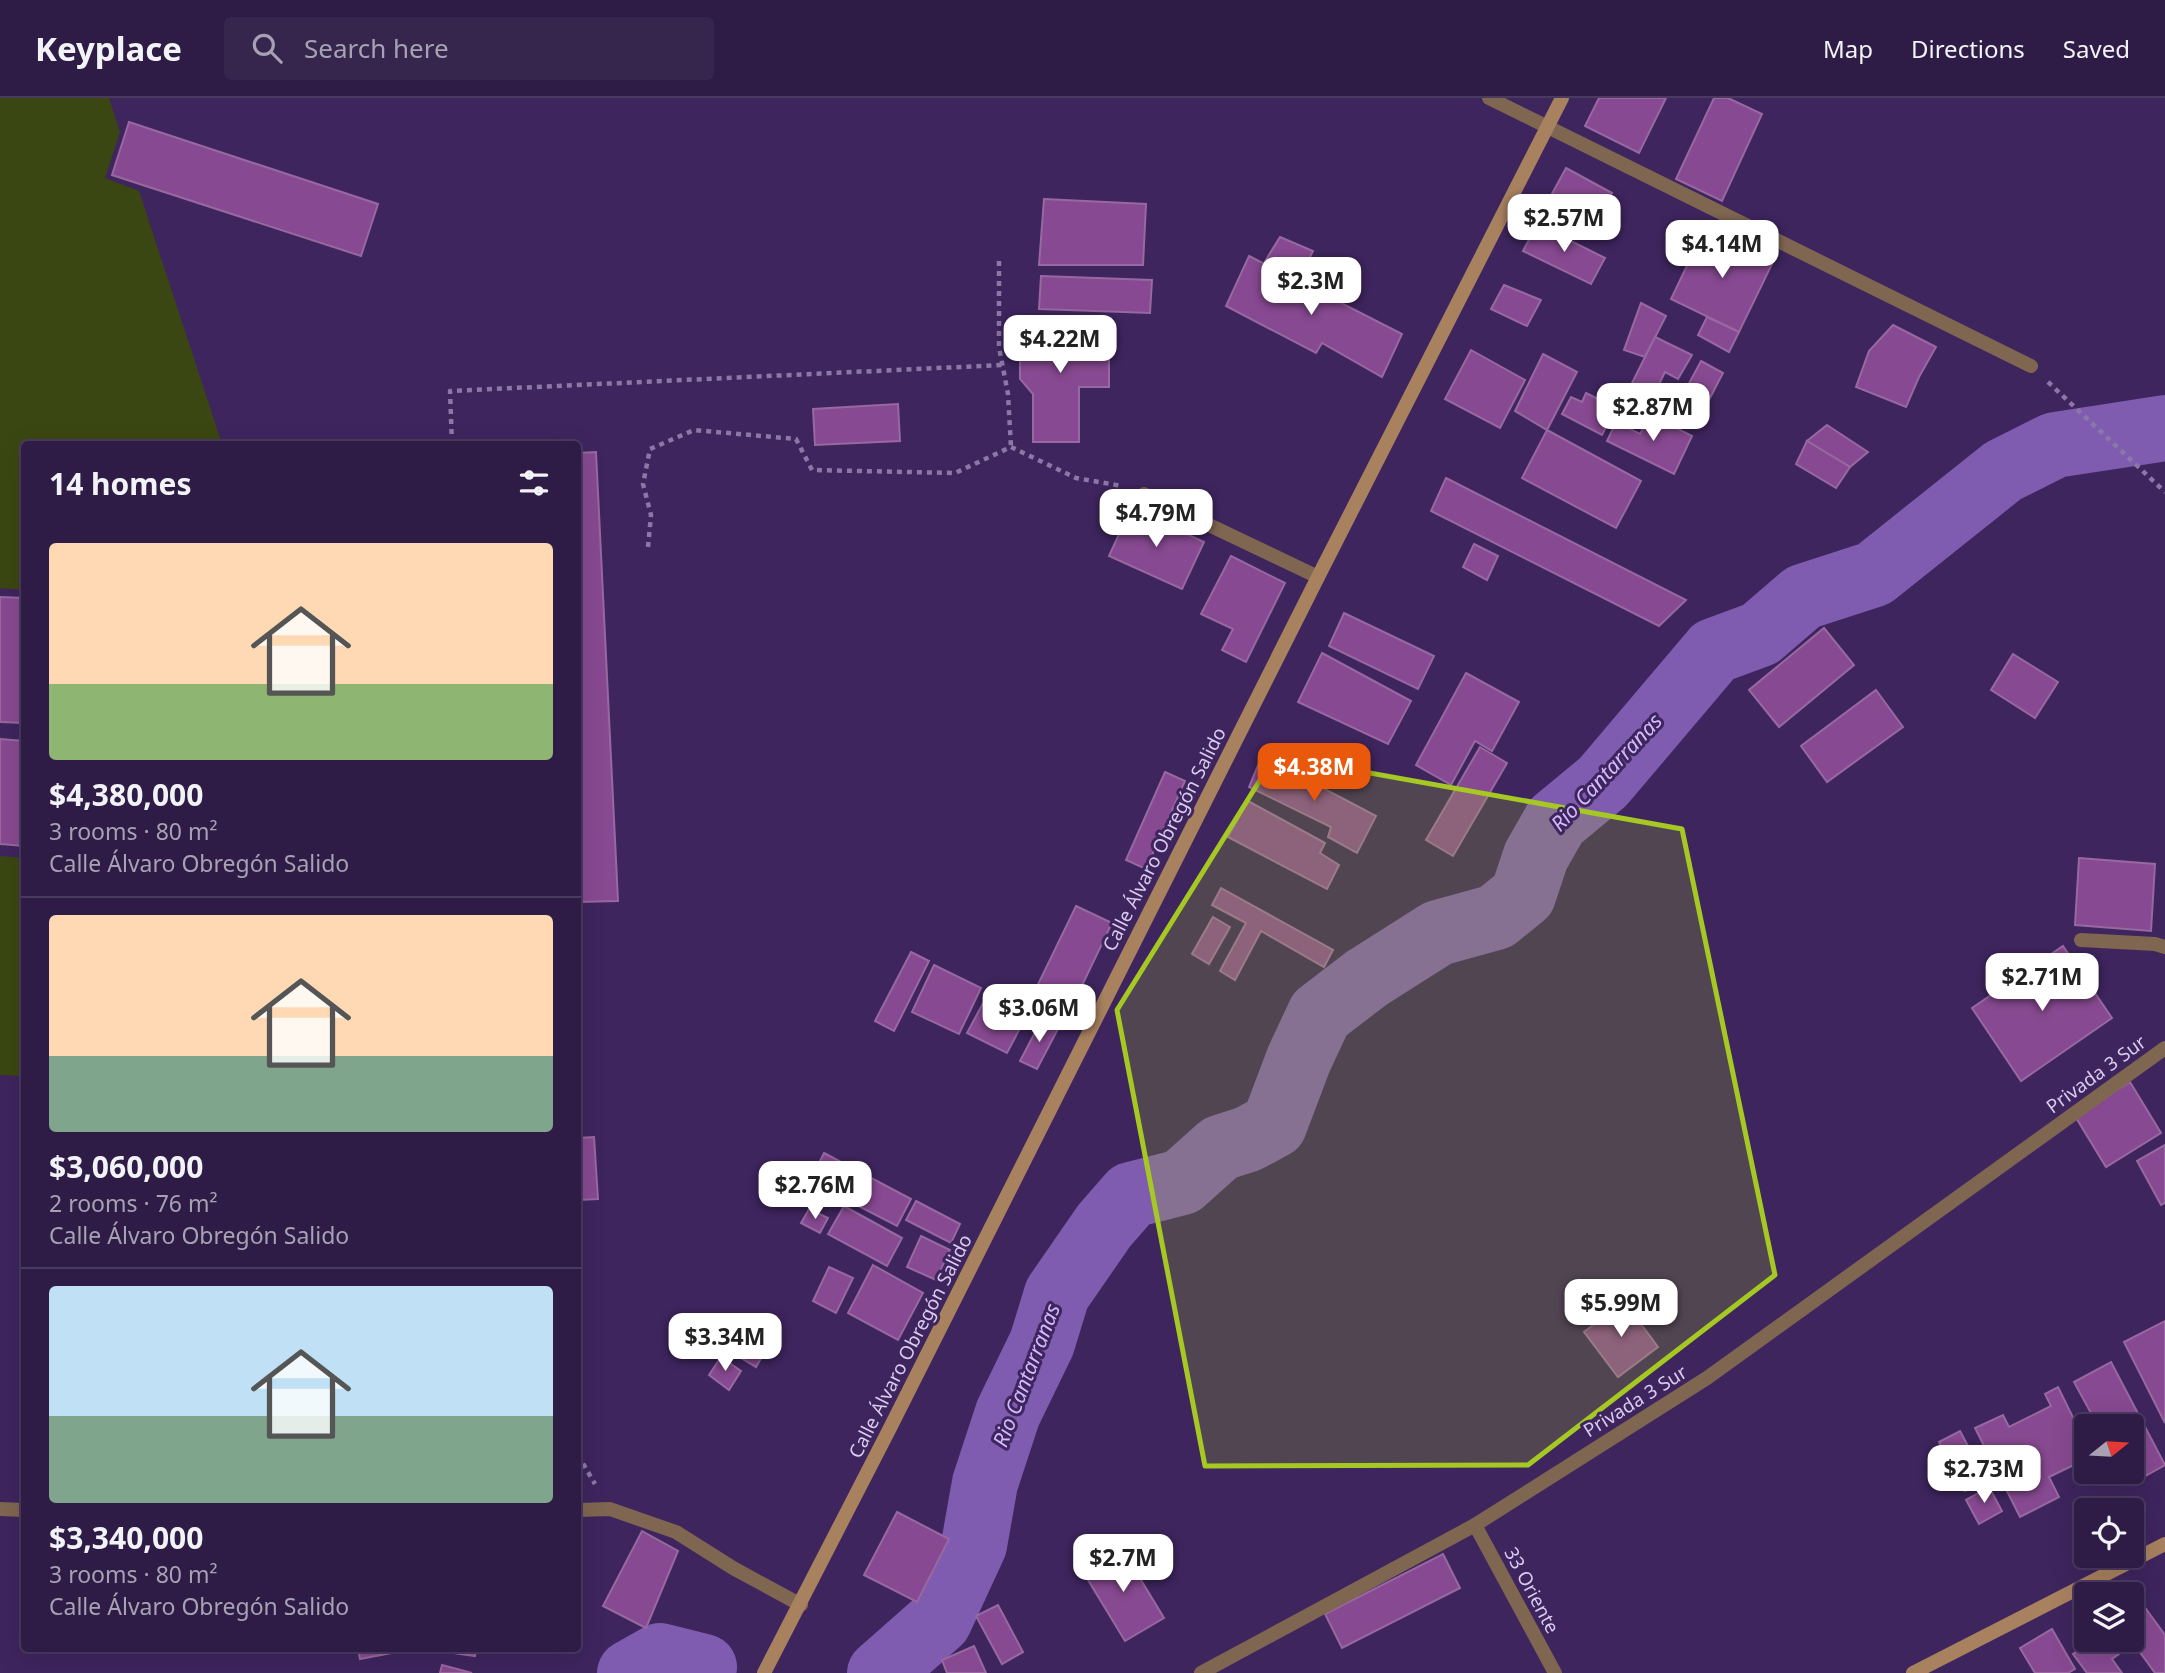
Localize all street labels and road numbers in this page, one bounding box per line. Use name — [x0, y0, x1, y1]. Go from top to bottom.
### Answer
street label: Calle Álvaro Obregón Salido — [1096, 723, 1232, 955]
street label: Privada 3 Sur — [2041, 1029, 2151, 1119]
street label: Calle Álvaro Obregón Salido — [842, 1230, 978, 1462]
street label: Privada 3 Sur — [1578, 1359, 1692, 1443]
street label: 33 Oriente — [1498, 1542, 1566, 1638]

